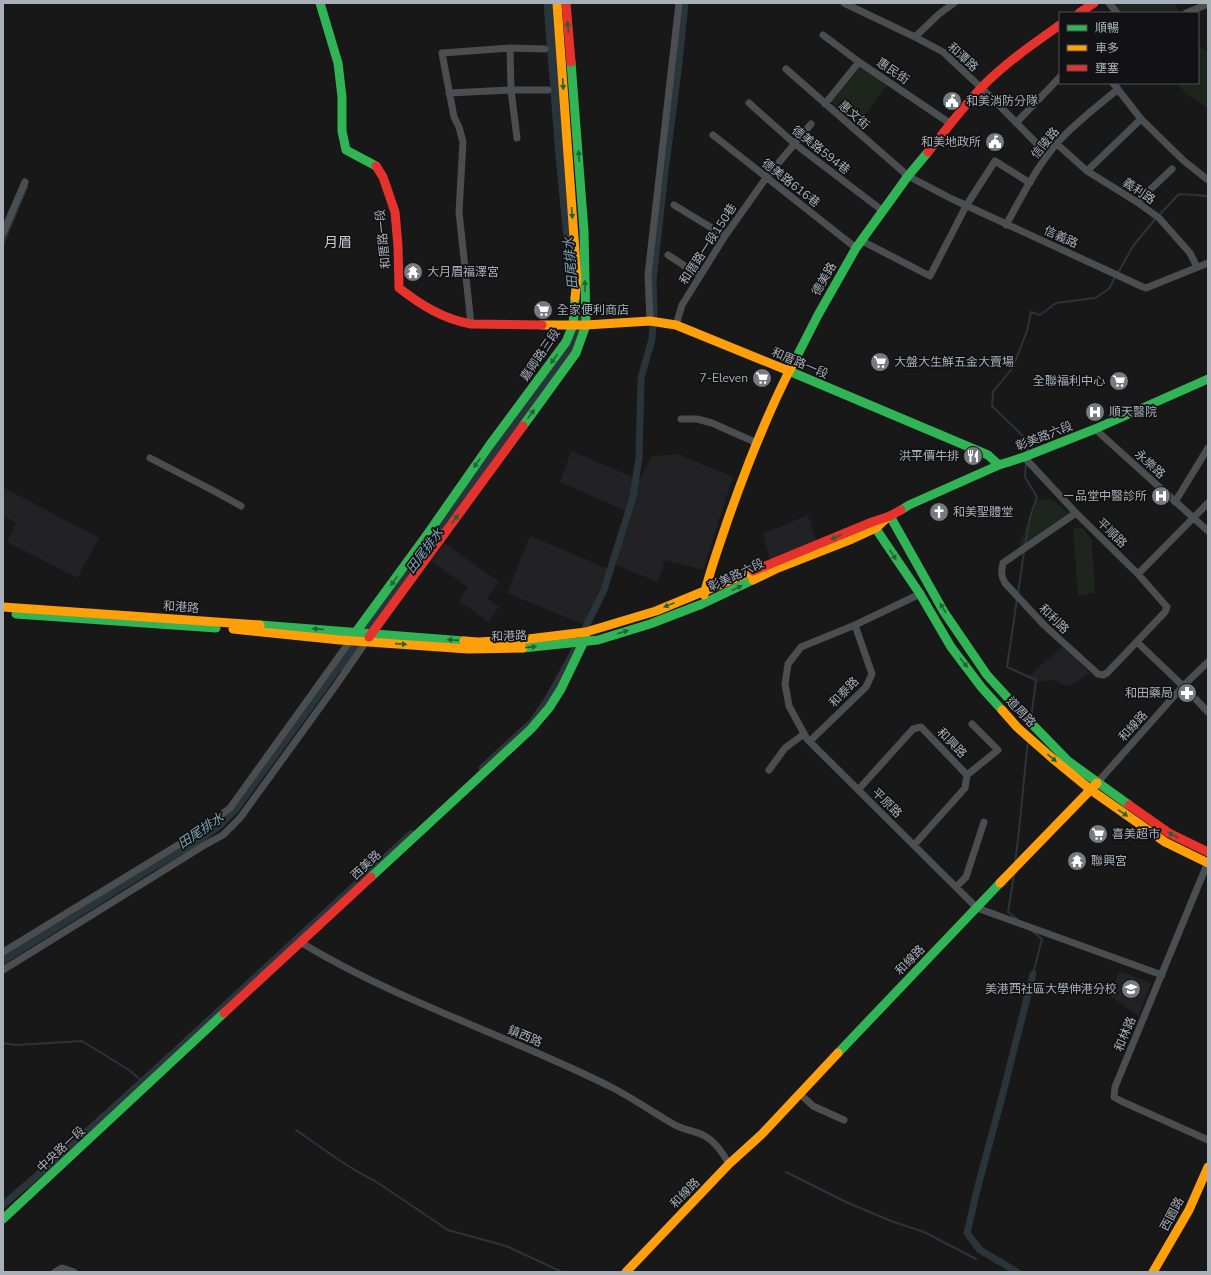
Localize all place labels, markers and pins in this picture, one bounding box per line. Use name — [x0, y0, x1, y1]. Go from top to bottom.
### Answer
public building icon: 和美消防分隊 — [941, 90, 963, 112]
place label: 和美消防分隊 — [966, 93, 1038, 109]
public building icon: 和美地政所 — [984, 131, 1006, 153]
place label: 和美地政所 — [921, 134, 981, 150]
temple icon: 大月眉福澤宮 — [402, 261, 424, 283]
place label: 大月眉福澤宮 — [427, 264, 499, 280]
supermarket icon: 全家便利商店 — [532, 299, 554, 321]
place label: 全家便利商店 — [557, 302, 629, 318]
supermarket icon: 大盤大生鮮五金大賣場 — [869, 351, 891, 373]
place label: 大盤大生鮮五金大賣場 — [894, 354, 1014, 370]
supermarket icon: 7-Eleven — [751, 367, 773, 389]
place label: 7-Eleven — [700, 370, 748, 386]
supermarket icon: 全聯福利中心 — [1108, 370, 1130, 392]
place label: 全聯福利中心 — [1033, 373, 1105, 389]
hospital icon: 順天醫院 — [1084, 401, 1106, 423]
place label: 順天醫院 — [1109, 404, 1157, 420]
restaurant icon: 洪平價牛排 — [962, 445, 984, 467]
place label: 洪平價牛排 — [899, 448, 959, 464]
hospital icon: ㄧ品堂中醫診所 — [1150, 485, 1172, 507]
place label: ㄧ品堂中醫診所 — [1063, 488, 1147, 504]
church icon: 和美聖體堂 — [928, 501, 950, 523]
place label: 和美聖體堂 — [953, 504, 1013, 520]
pharmacy icon: 和田藥局 — [1176, 682, 1198, 704]
place label: 和田藥局 — [1125, 685, 1173, 701]
supermarket icon: 喜美超市 — [1087, 823, 1109, 845]
place label: 喜美超市 — [1112, 826, 1160, 842]
temple icon: 聯興宮 — [1066, 850, 1088, 872]
place label: 聯興宮 — [1091, 853, 1127, 869]
school or university icon: 美港西社區大學伸港分校 — [1120, 978, 1142, 1000]
place label: 美港西社區大學伸港分校 — [985, 981, 1117, 997]

